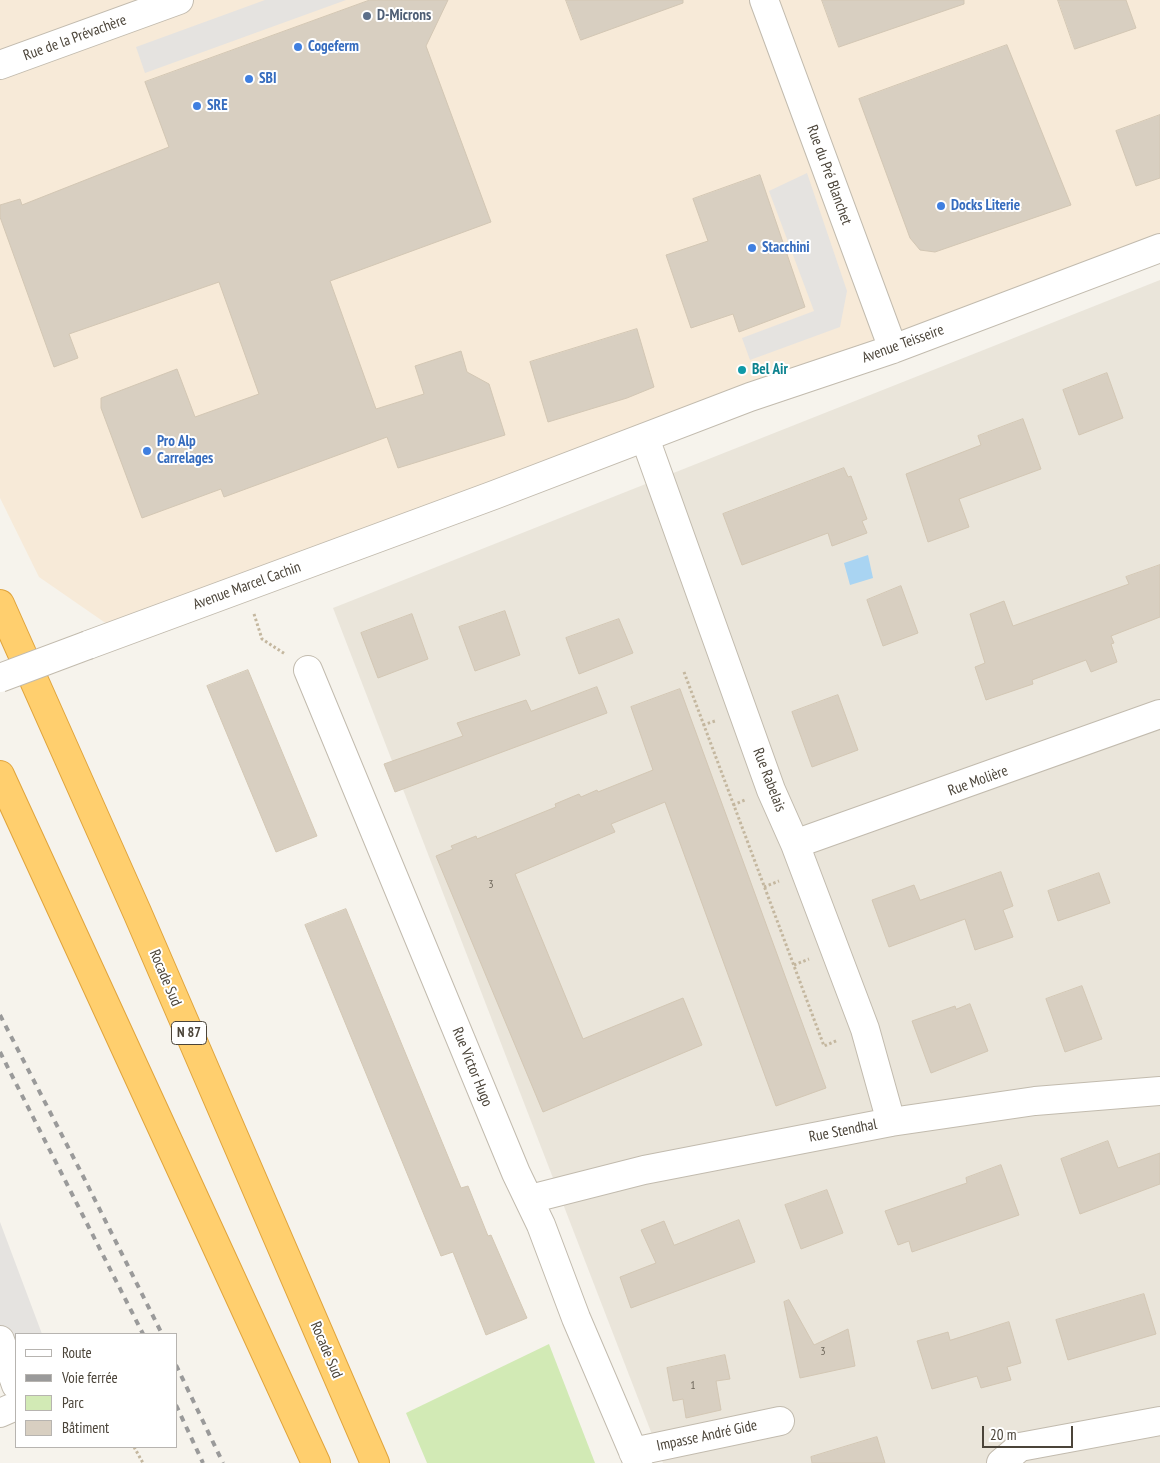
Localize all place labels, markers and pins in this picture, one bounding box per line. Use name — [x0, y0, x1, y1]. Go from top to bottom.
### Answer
place label: D-Microns — [377, 7, 431, 25]
marker: D-Microns — [361, 10, 373, 22]
place label: Cogeferm — [308, 38, 359, 56]
marker: Cogeferm — [292, 41, 304, 53]
place label: SBI — [259, 70, 277, 88]
marker: SBI — [243, 73, 255, 85]
place label: SRE — [207, 97, 228, 115]
marker: SRE — [191, 100, 203, 112]
place label: Docks Literie — [951, 197, 1020, 215]
marker: Docks Literie — [935, 200, 947, 212]
place label: Stacchini — [762, 239, 810, 257]
marker: Stacchini — [746, 242, 758, 254]
place label: Bel Air — [752, 361, 788, 379]
marker: Bel Air — [736, 364, 748, 376]
place label: Pro Alp Carrelages — [157, 433, 213, 468]
marker: Pro Alp Carrelages — [141, 445, 153, 457]

